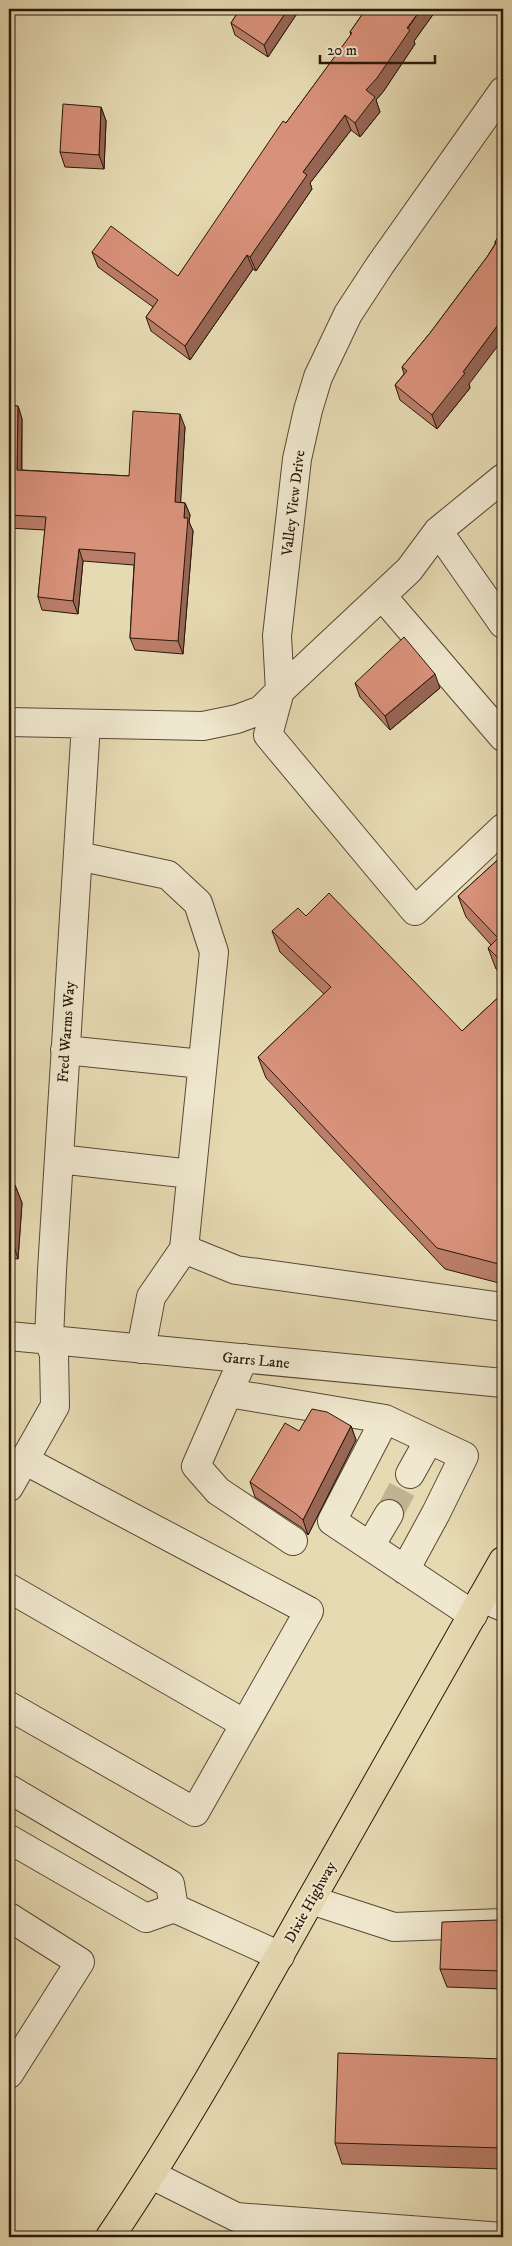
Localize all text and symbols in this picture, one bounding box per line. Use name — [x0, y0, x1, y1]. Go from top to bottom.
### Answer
scale bar — [320, 32, 434, 64]
text: 20 m — [327, 41, 357, 60]
street label: Valley View Drive — [277, 449, 309, 558]
street label: Fred Warms Way — [53, 980, 80, 1083]
street label: Garrs Lane — [222, 1348, 290, 1373]
street label: Dixie Highway — [280, 1857, 341, 1946]

